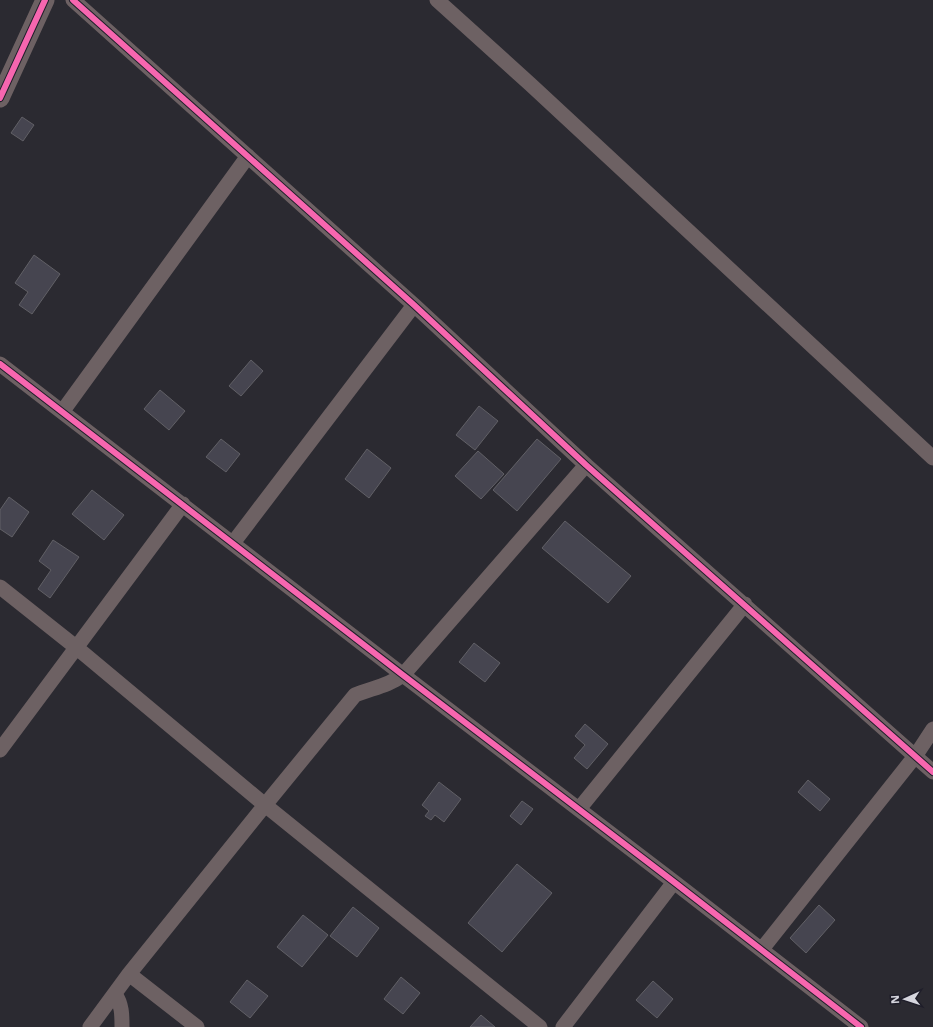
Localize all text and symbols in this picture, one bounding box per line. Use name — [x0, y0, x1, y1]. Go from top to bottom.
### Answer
north arrow — [885, 979, 925, 1019]
text: N — [887, 995, 902, 1004]

